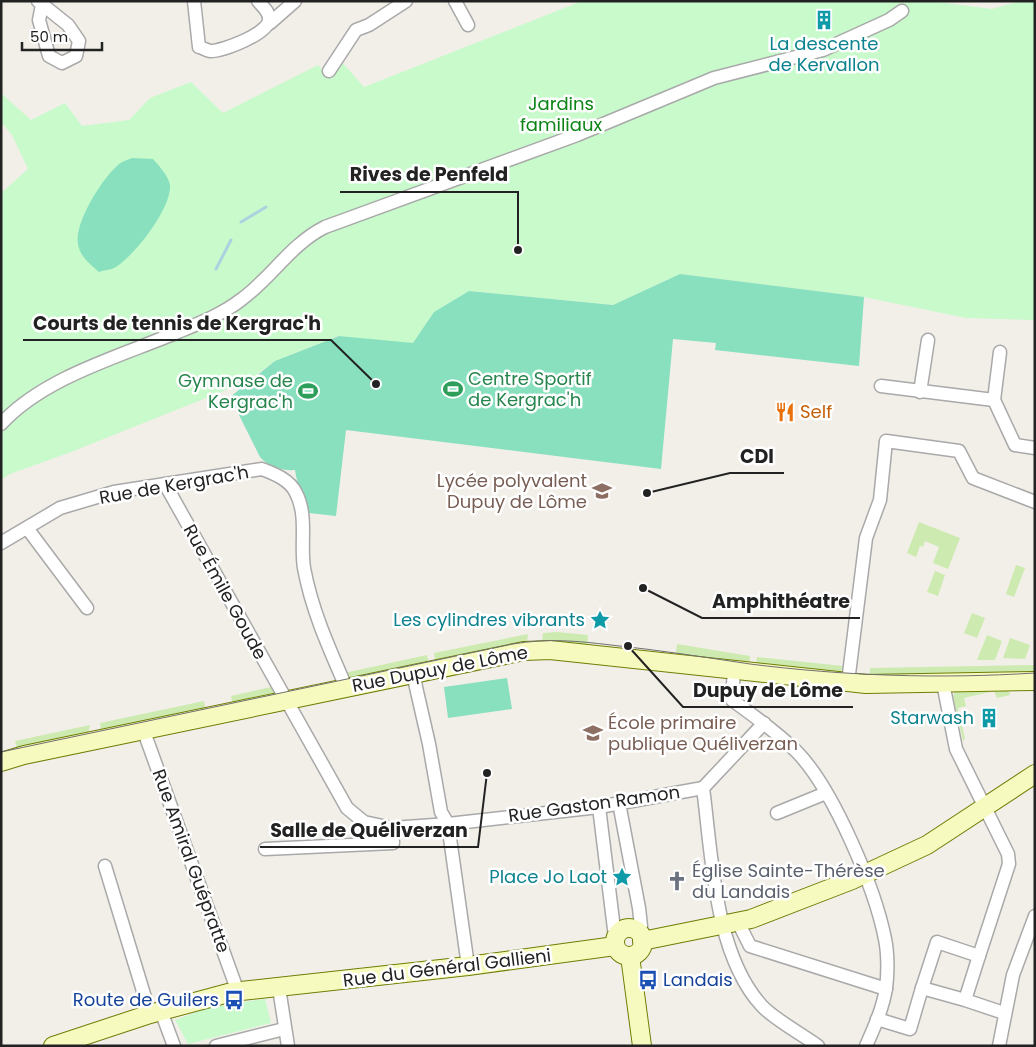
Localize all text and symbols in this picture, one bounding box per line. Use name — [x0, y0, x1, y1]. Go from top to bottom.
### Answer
building icon: La descente de Kervallon — [813, 9, 835, 31]
scale bar — [22, 20, 102, 52]
text: 50 m — [30, 26, 68, 47]
place label: La descente de Kervallon — [769, 31, 879, 77]
park label: Jardins familiaux — [520, 91, 602, 137]
callout: Rives de Penfeld — [340, 158, 518, 192]
text: Rives de Penfeld — [350, 161, 508, 188]
callout: Courts de tennis de Kergrac'h — [23, 306, 331, 340]
text: Courts de tennis de Kergrac'h — [33, 310, 321, 337]
place label: Centre Sportif de Kergrac'h — [468, 366, 592, 412]
place label: Gymnase de Kergrac'h — [178, 368, 293, 414]
sports icon: Centre Sportif de Kergrac'h — [442, 378, 464, 400]
sports icon: Gymnase de Kergrac'h — [297, 380, 319, 402]
place label: Self — [800, 399, 832, 424]
restaurant icon: Self — [774, 401, 796, 423]
callout: CDI — [730, 439, 784, 473]
text: CDI — [740, 443, 774, 470]
street label: Rue de Kergrac'h — [97, 459, 251, 510]
place label: Lycée polyvalent Dupuy de Lôme — [437, 468, 587, 514]
school or university icon: Lycée polyvalent Dupuy de Lôme — [591, 480, 613, 502]
street label: Rue Émile Goude — [178, 519, 273, 664]
callout: Amphithéatre — [702, 584, 860, 618]
text: Amphithéatre — [712, 588, 850, 615]
place label: Les cylindres vibrants — [393, 607, 585, 632]
place icon: Les cylindres vibrants — [589, 609, 611, 631]
street label: Rue Dupuy de Lôme — [350, 639, 530, 698]
callout: Dupuy de Lôme — [683, 673, 853, 707]
text: Dupuy de Lôme — [693, 677, 843, 704]
place label: Starwash — [890, 705, 974, 730]
building icon: Starwash — [978, 707, 1000, 729]
place label: École primaire publique Quéliverzan — [608, 710, 798, 756]
school or university icon: École primaire publique Quéliverzan — [582, 722, 604, 744]
street label: Rue Amiral Guépratte — [147, 766, 236, 956]
street label: Rue Gaston Ramon — [506, 779, 681, 828]
callout: Salle de Quéliverzan — [260, 813, 478, 847]
text: Salle de Quéliverzan — [270, 817, 468, 844]
place label: Église Sainte-Thérèse du Landais — [692, 858, 885, 904]
place label: Place Jo Laot — [489, 864, 607, 889]
place icon: Place Jo Laot — [611, 866, 633, 888]
church icon: Église Sainte-Thérèse du Landais — [666, 870, 688, 892]
street label: Rue du Général Gallieni — [341, 942, 552, 993]
place label: Landais — [663, 967, 733, 992]
bus stop icon: Landais — [637, 969, 659, 991]
place label: Route de Guilers — [73, 987, 219, 1012]
bus stop icon: Route de Guilers — [223, 989, 245, 1011]

